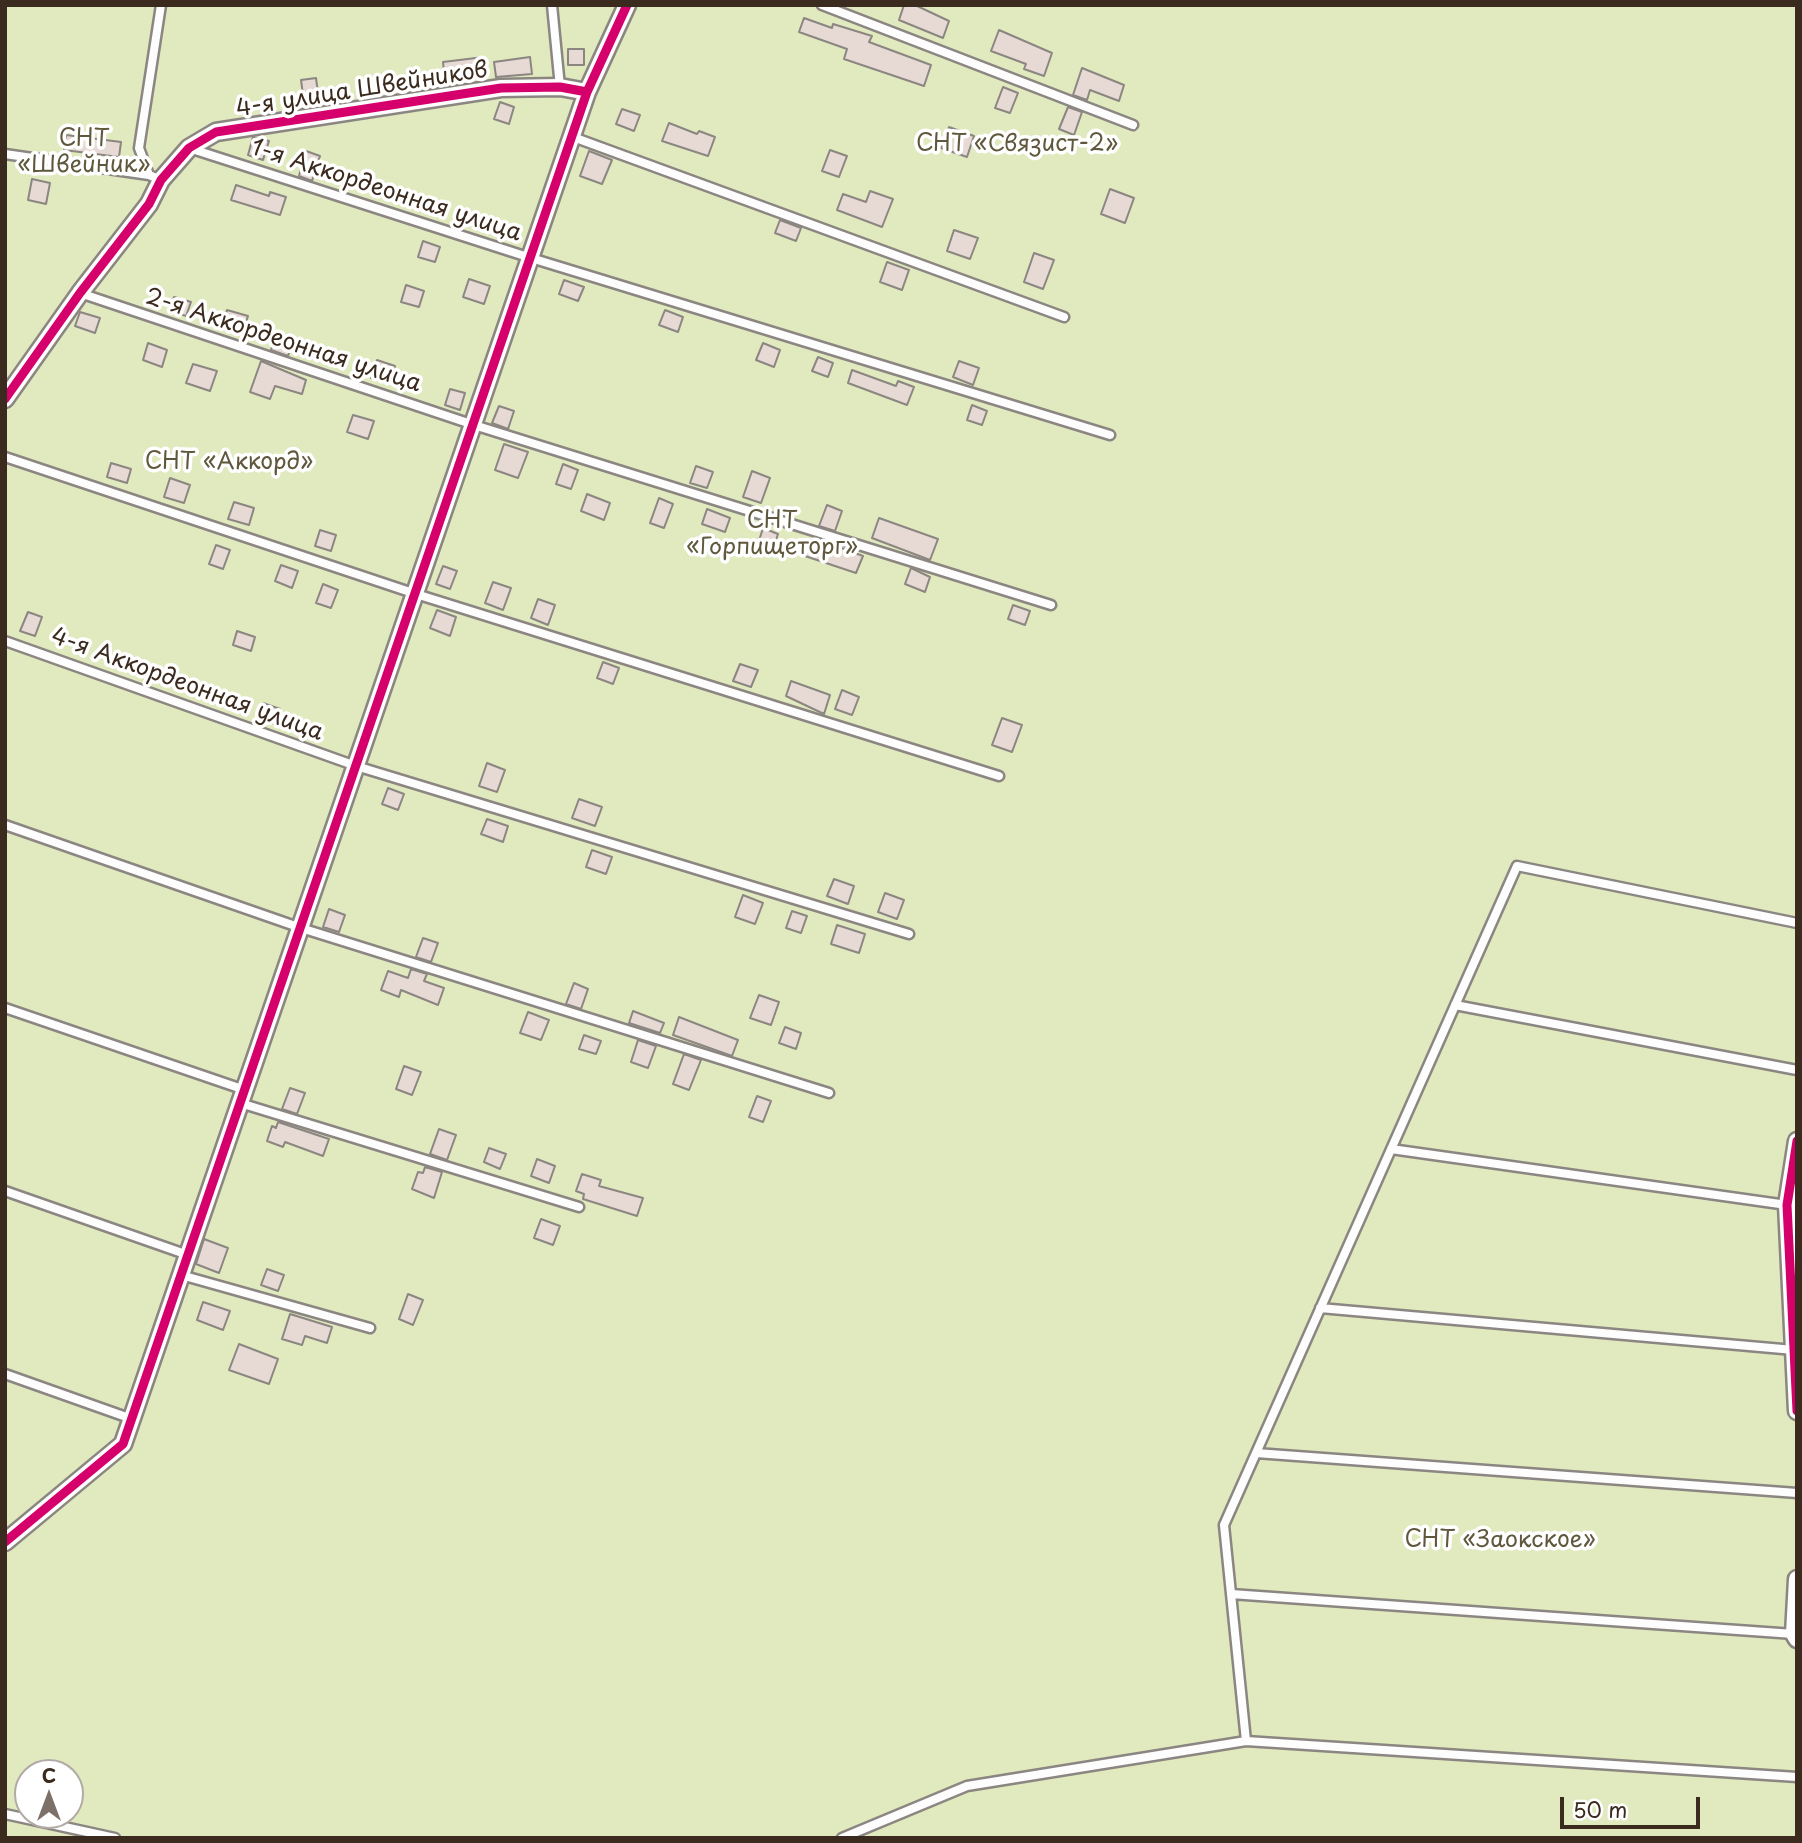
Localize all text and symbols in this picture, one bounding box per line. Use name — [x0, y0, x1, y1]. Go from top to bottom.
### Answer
street label: 4-я улица Швейников — [234, 56, 490, 124]
park label: СНТ «Швейник» — [18, 126, 150, 180]
park label: СНТ «Связист-2» — [916, 131, 1118, 159]
street label: 1-я Аккордеонная улица — [247, 134, 525, 248]
street label: 2-я Аккордеонная улица — [142, 283, 424, 399]
park label: СНТ «Аккорд» — [145, 449, 313, 477]
park label: СНТ «Горпищеторг» — [686, 508, 858, 562]
street label: 4-я Аккордеонная улица — [47, 623, 327, 747]
park label: СНТ «Заокское» — [1404, 1527, 1596, 1555]
north arrow — [14, 1759, 84, 1829]
text: С — [42, 1761, 56, 1789]
scale bar — [1564, 1784, 1704, 1828]
text: 50 m — [1573, 1793, 1627, 1825]

